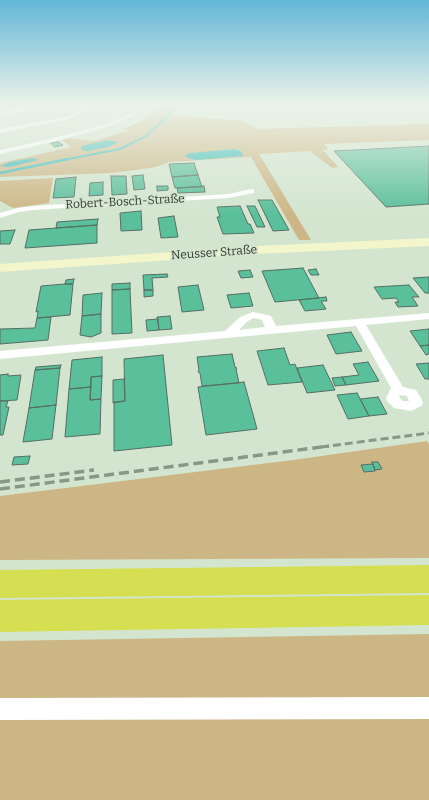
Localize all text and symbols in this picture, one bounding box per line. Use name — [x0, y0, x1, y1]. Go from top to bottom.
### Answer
street label: Robert-Bosch-Straße — [65, 192, 185, 212]
street label: Neusser Straße — [171, 243, 257, 263]

